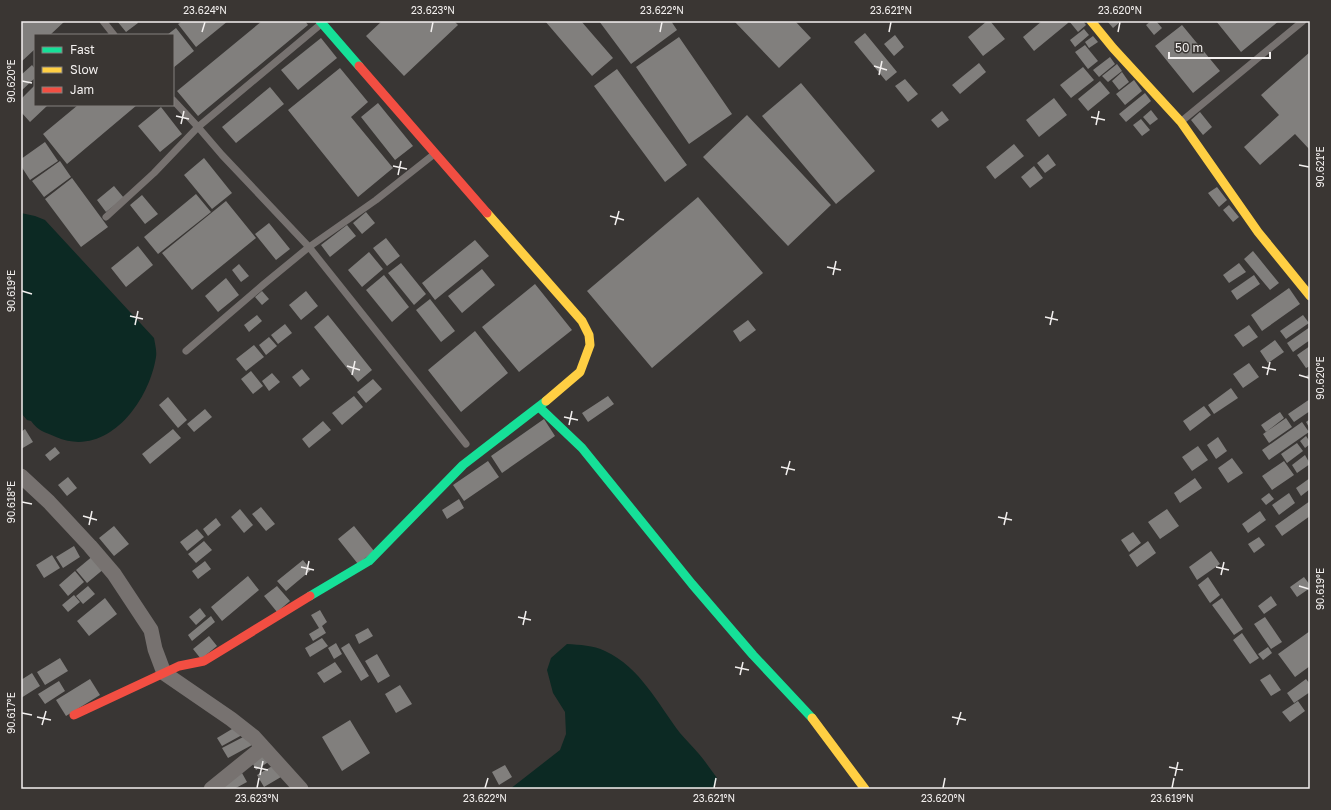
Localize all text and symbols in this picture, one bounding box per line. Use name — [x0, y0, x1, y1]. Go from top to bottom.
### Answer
text: 23.624°N — [183, 4, 227, 16]
text: 23.623°N — [411, 4, 455, 16]
text: 23.622°N — [640, 4, 684, 16]
text: 23.621°N — [870, 4, 912, 16]
text: 23.620°N — [1098, 4, 1142, 16]
legend — [34, 34, 174, 106]
scale bar — [1169, 34, 1270, 60]
text: 50 m — [1175, 40, 1203, 55]
text: Fast — [70, 42, 95, 57]
text: 90.620°E — [5, 59, 17, 103]
text: Slow — [70, 62, 98, 77]
text: Jam — [70, 82, 94, 97]
text: 90.621°E — [1314, 146, 1326, 188]
text: 90.619°E — [5, 270, 17, 312]
text: 90.620°E — [1314, 356, 1326, 400]
text: 90.618°E — [5, 481, 17, 523]
text: 90.619°E — [1314, 568, 1326, 610]
text: 90.617°E — [5, 692, 17, 734]
text: 23.623°N — [235, 792, 279, 804]
text: 23.622°N — [463, 792, 507, 804]
text: 23.621°N — [693, 792, 735, 804]
text: 23.620°N — [921, 792, 965, 804]
text: 23.619°N — [1150, 792, 1194, 804]

